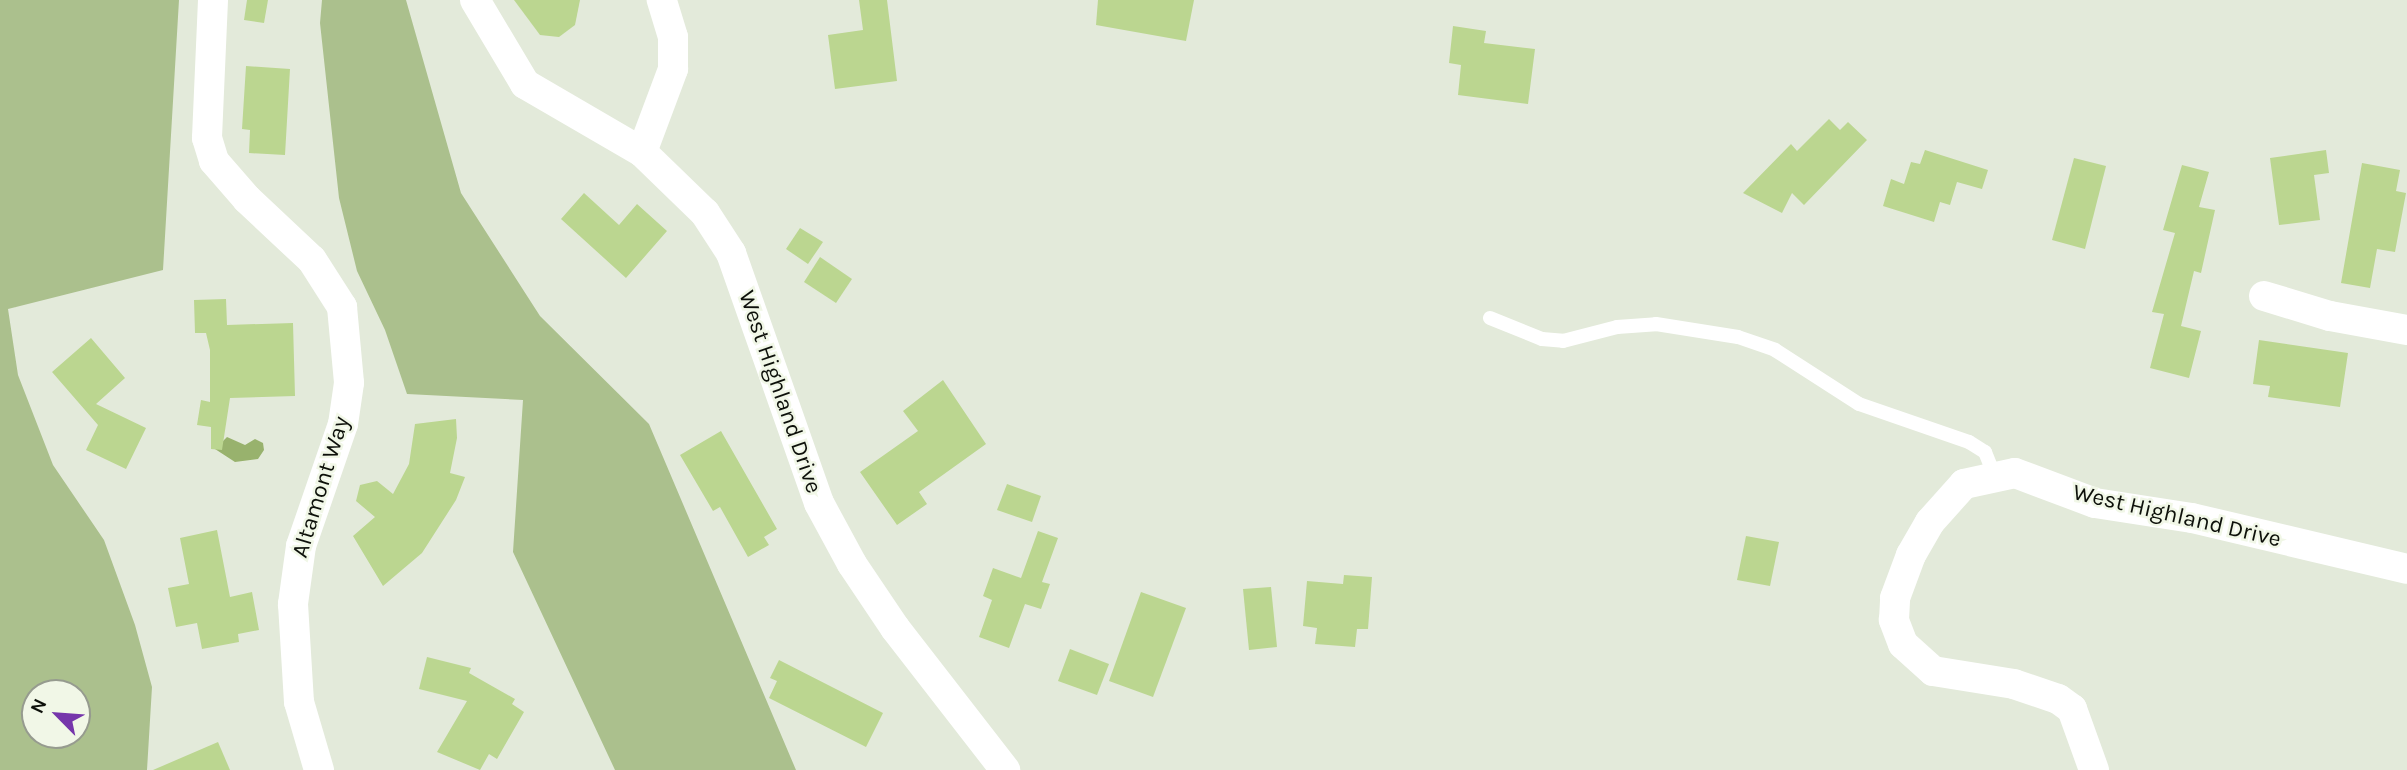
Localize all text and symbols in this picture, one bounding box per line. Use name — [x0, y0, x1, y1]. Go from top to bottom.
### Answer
street label: West Highland Drive — [732, 287, 828, 497]
street label: Altamont Way — [286, 413, 356, 561]
street label: West Highland Drive — [2070, 479, 2284, 553]
north arrow — [21, 679, 91, 749]
text: N — [26, 695, 52, 717]

